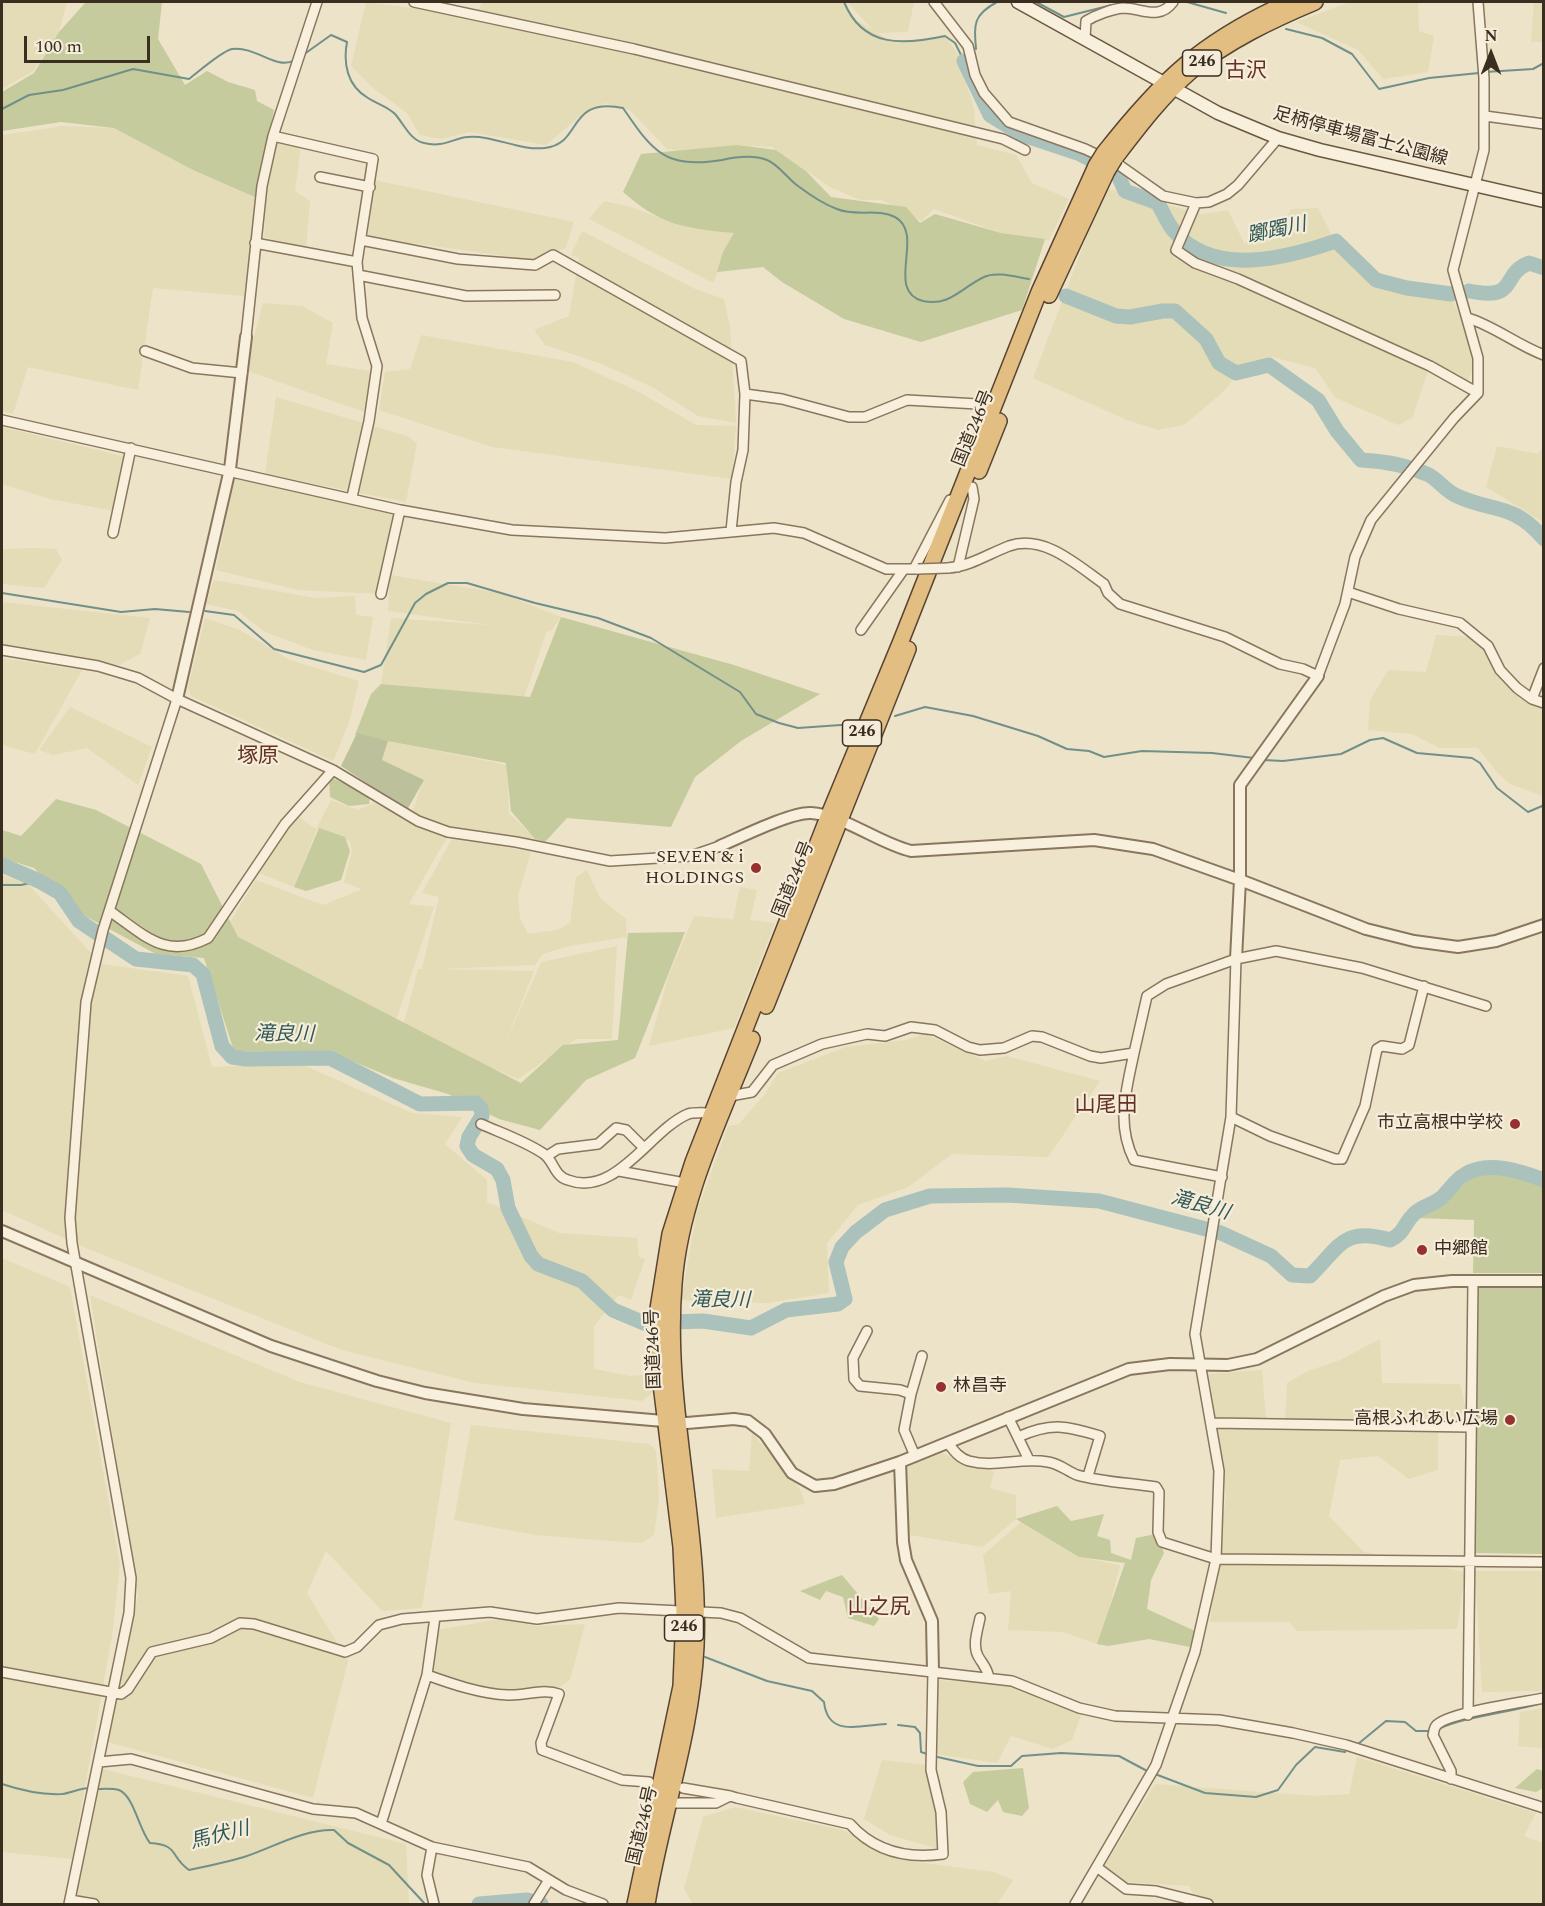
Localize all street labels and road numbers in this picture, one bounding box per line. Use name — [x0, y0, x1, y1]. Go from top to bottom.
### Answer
road number: 246 — [1182, 50, 1222, 76]
street label: 足柄停車場富士公園線 — [1270, 104, 1450, 172]
street label: 国道246号 — [950, 387, 1000, 471]
road number: 246 — [842, 720, 882, 746]
street label: 国道246号 — [770, 838, 820, 922]
street label: 国道246号 — [643, 1308, 667, 1390]
road number: 246 — [664, 1615, 704, 1641]
street label: 国道246号 — [624, 1784, 664, 1868]

